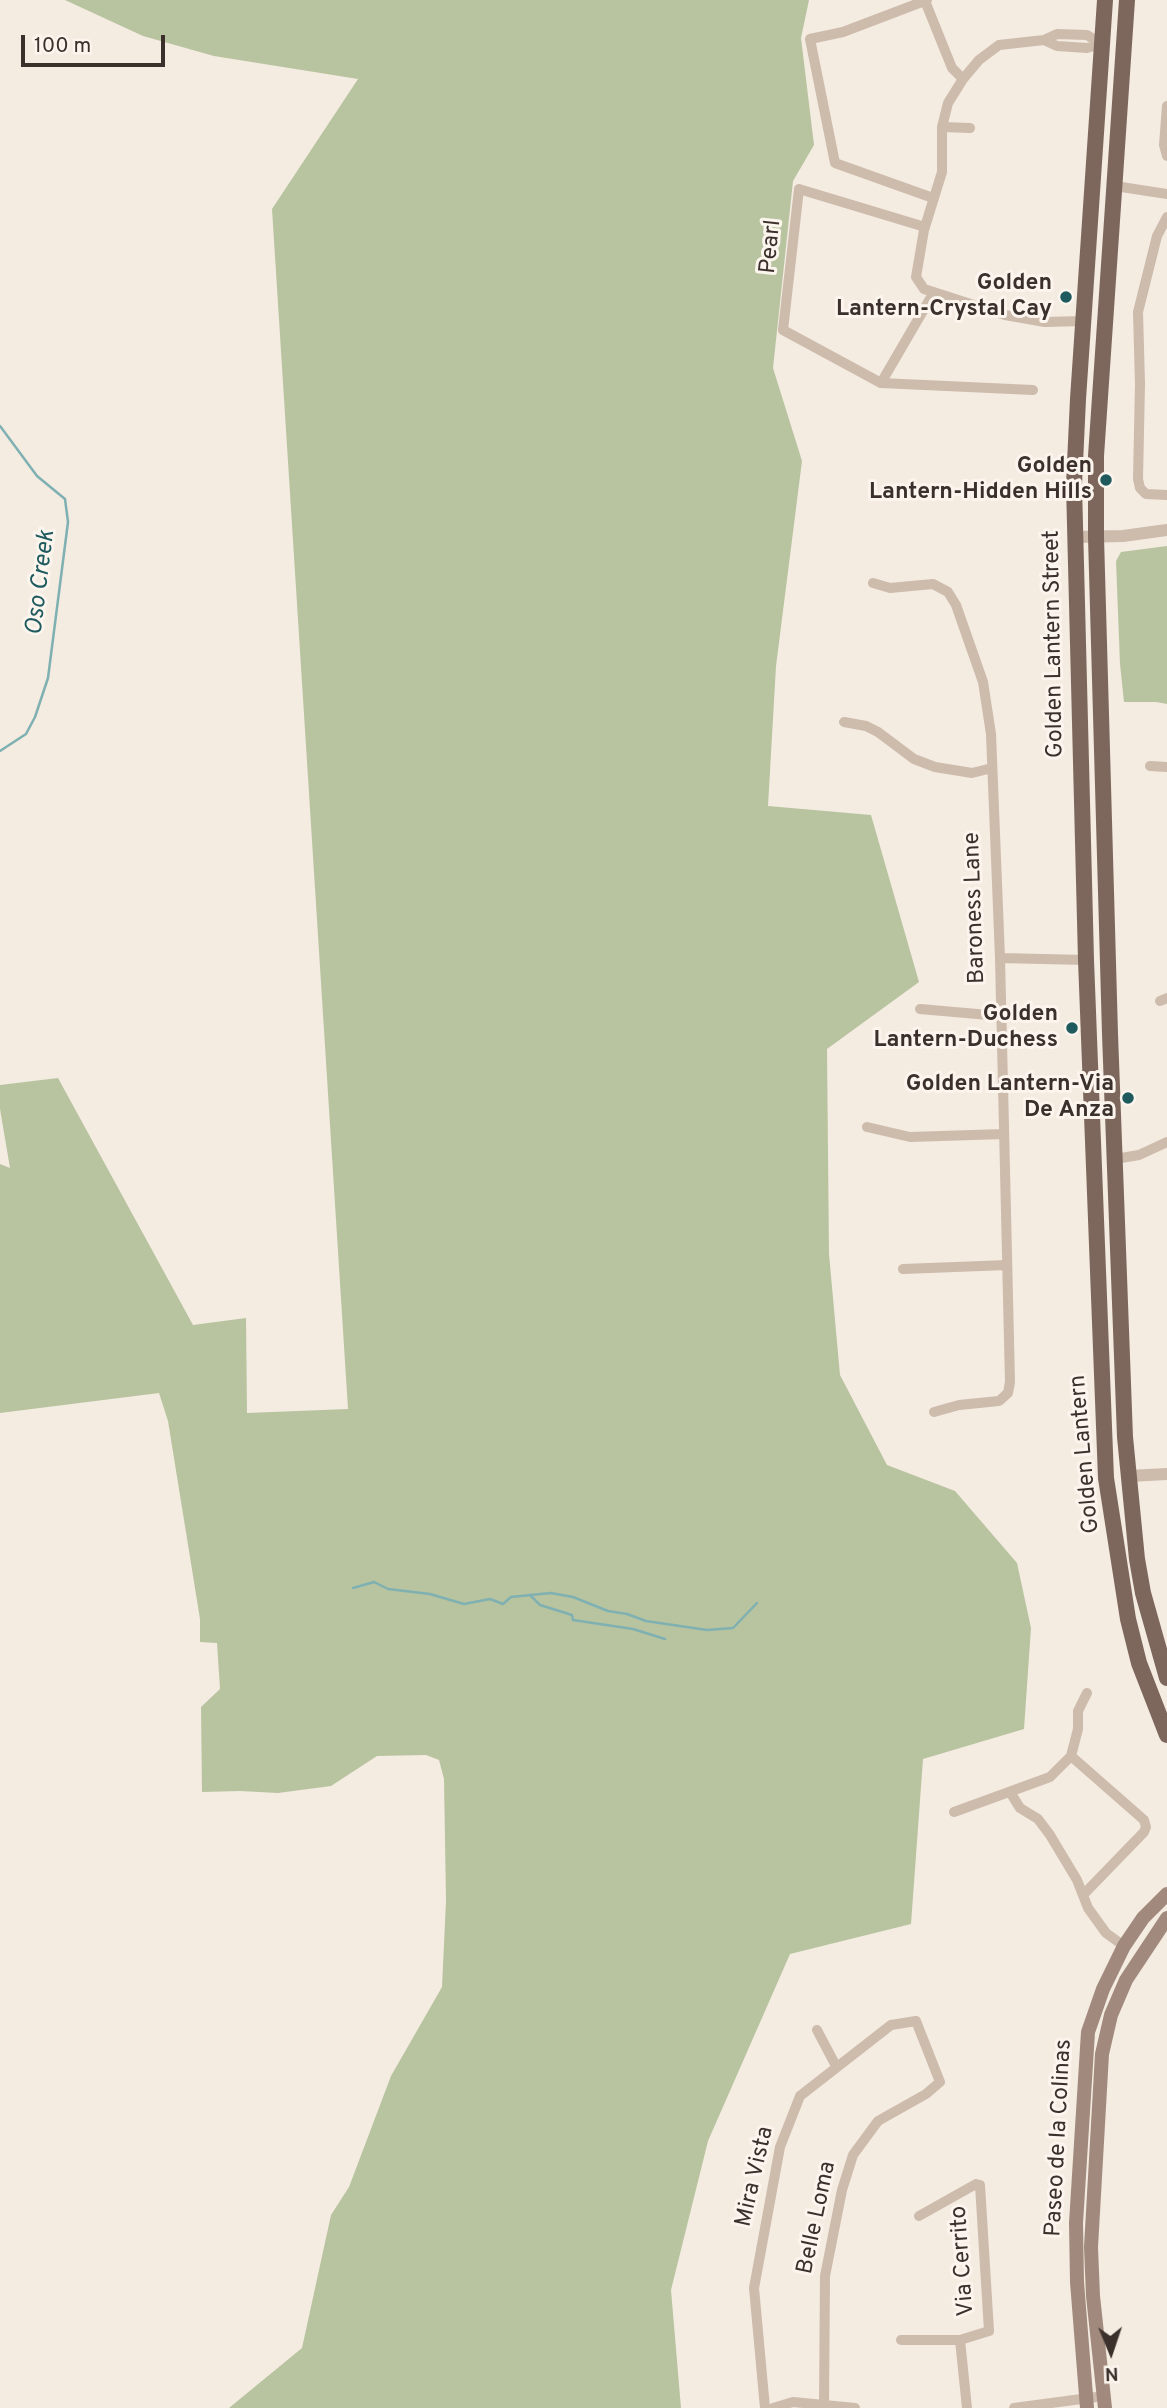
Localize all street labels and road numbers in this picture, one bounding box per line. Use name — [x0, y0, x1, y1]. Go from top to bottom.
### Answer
street label: Pearl — [755, 219, 789, 275]
street label: Golden Lantern Street — [1039, 530, 1071, 758]
street label: Baroness Lane — [960, 832, 992, 984]
street label: Golden Lantern — [1065, 1373, 1107, 1535]
street label: Paseo de la Colinas — [1041, 2039, 1079, 2237]
street label: Mira Vista — [731, 2124, 781, 2230]
street label: Belle Loma — [793, 2159, 843, 2277]
street label: Via Cerrito — [946, 2205, 982, 2317]

